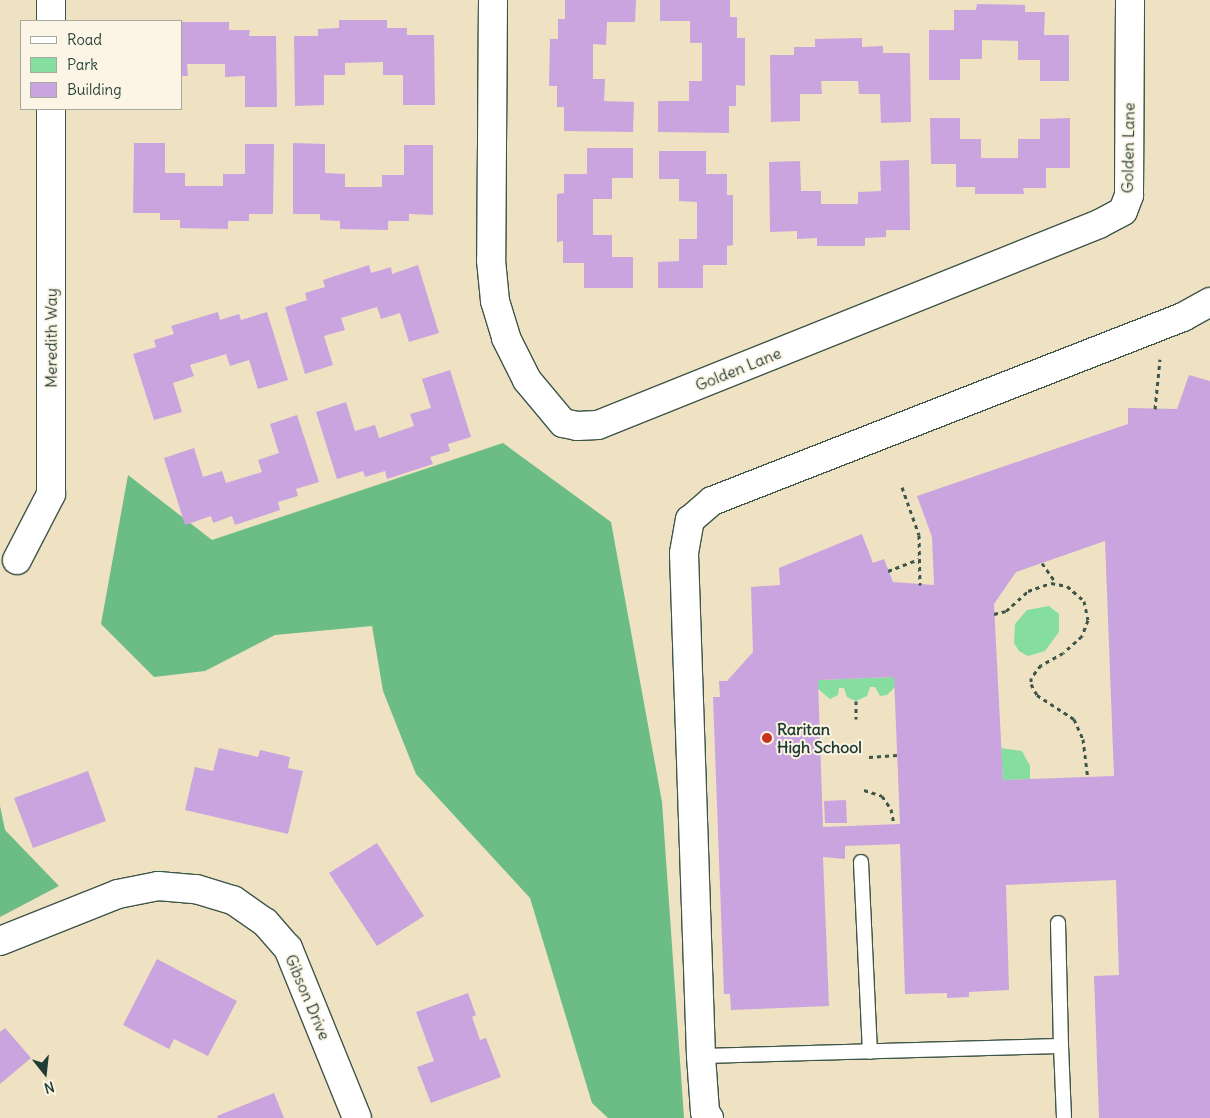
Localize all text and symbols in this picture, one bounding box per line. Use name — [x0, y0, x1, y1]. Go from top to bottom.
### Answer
legend — [20, 20, 182, 110]
text: Road — [67, 30, 102, 49]
text: Park — [67, 55, 98, 74]
text: Building — [67, 80, 122, 99]
street label: Golden Lane — [1118, 102, 1138, 194]
street label: Meredith Way — [41, 288, 61, 388]
street label: Golden Lane — [692, 343, 784, 395]
place label: Raritan High School — [777, 719, 862, 757]
marker: Raritan High School — [761, 732, 773, 744]
street label: Gibson Drive — [281, 951, 335, 1043]
north arrow — [20, 1048, 70, 1098]
text: N — [42, 1077, 56, 1097]

